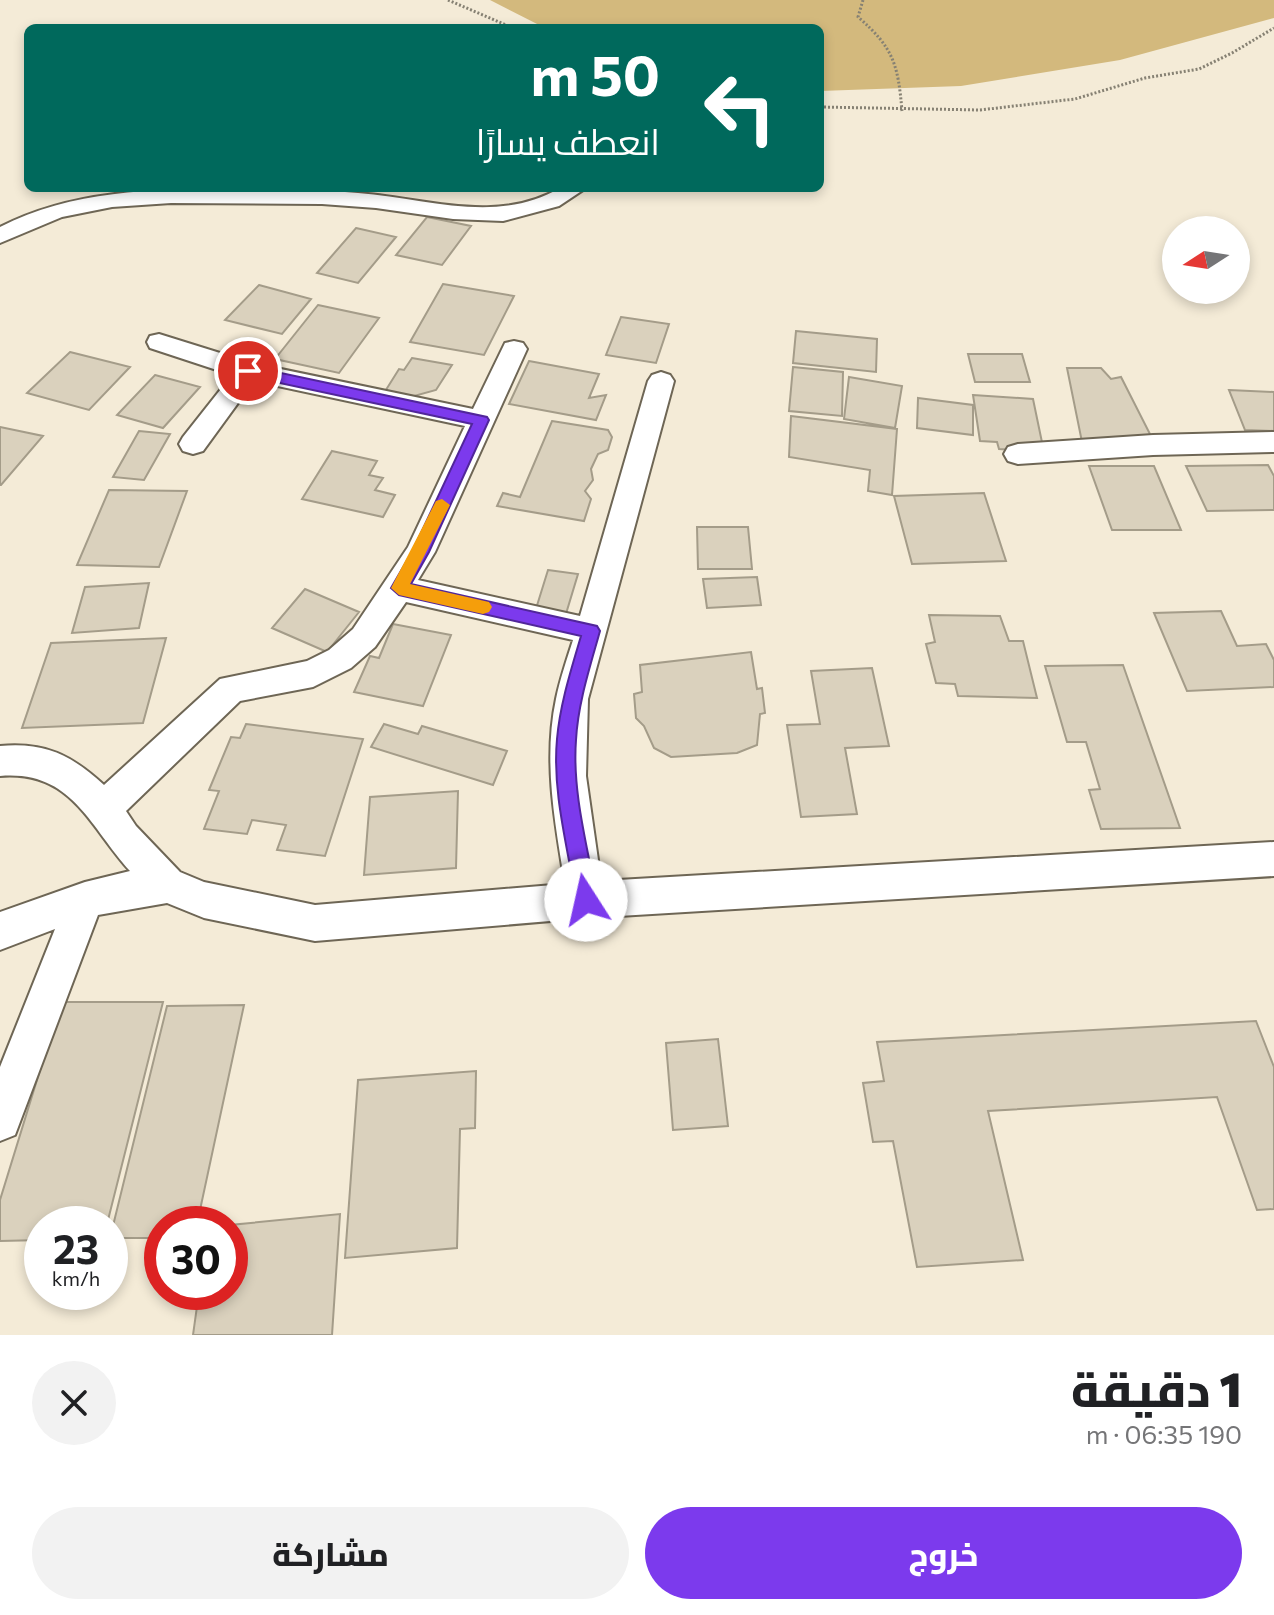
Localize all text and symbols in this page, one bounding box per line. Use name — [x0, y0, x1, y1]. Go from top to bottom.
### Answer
text: 50 m — [531, 39, 660, 108]
icon: left — [688, 56, 792, 160]
text: انعطف يسارًا — [476, 118, 660, 162]
north arrow — [1162, 216, 1250, 304]
map controls — [1162, 216, 1250, 304]
pin — [214, 337, 282, 405]
icon: arrive — [226, 349, 270, 393]
position arrow — [544, 858, 628, 942]
speed limit sign: 30 — [144, 1206, 248, 1310]
text: 23 — [53, 1223, 99, 1272]
text: km/h — [52, 1266, 100, 1290]
text: 1 دقيقة — [1071, 1358, 1242, 1417]
button: close — [32, 1361, 116, 1445]
text: 190 m · 06:35 — [1086, 1418, 1242, 1449]
button: مشاركة — [32, 1507, 629, 1599]
button: خروج — [645, 1507, 1242, 1599]

